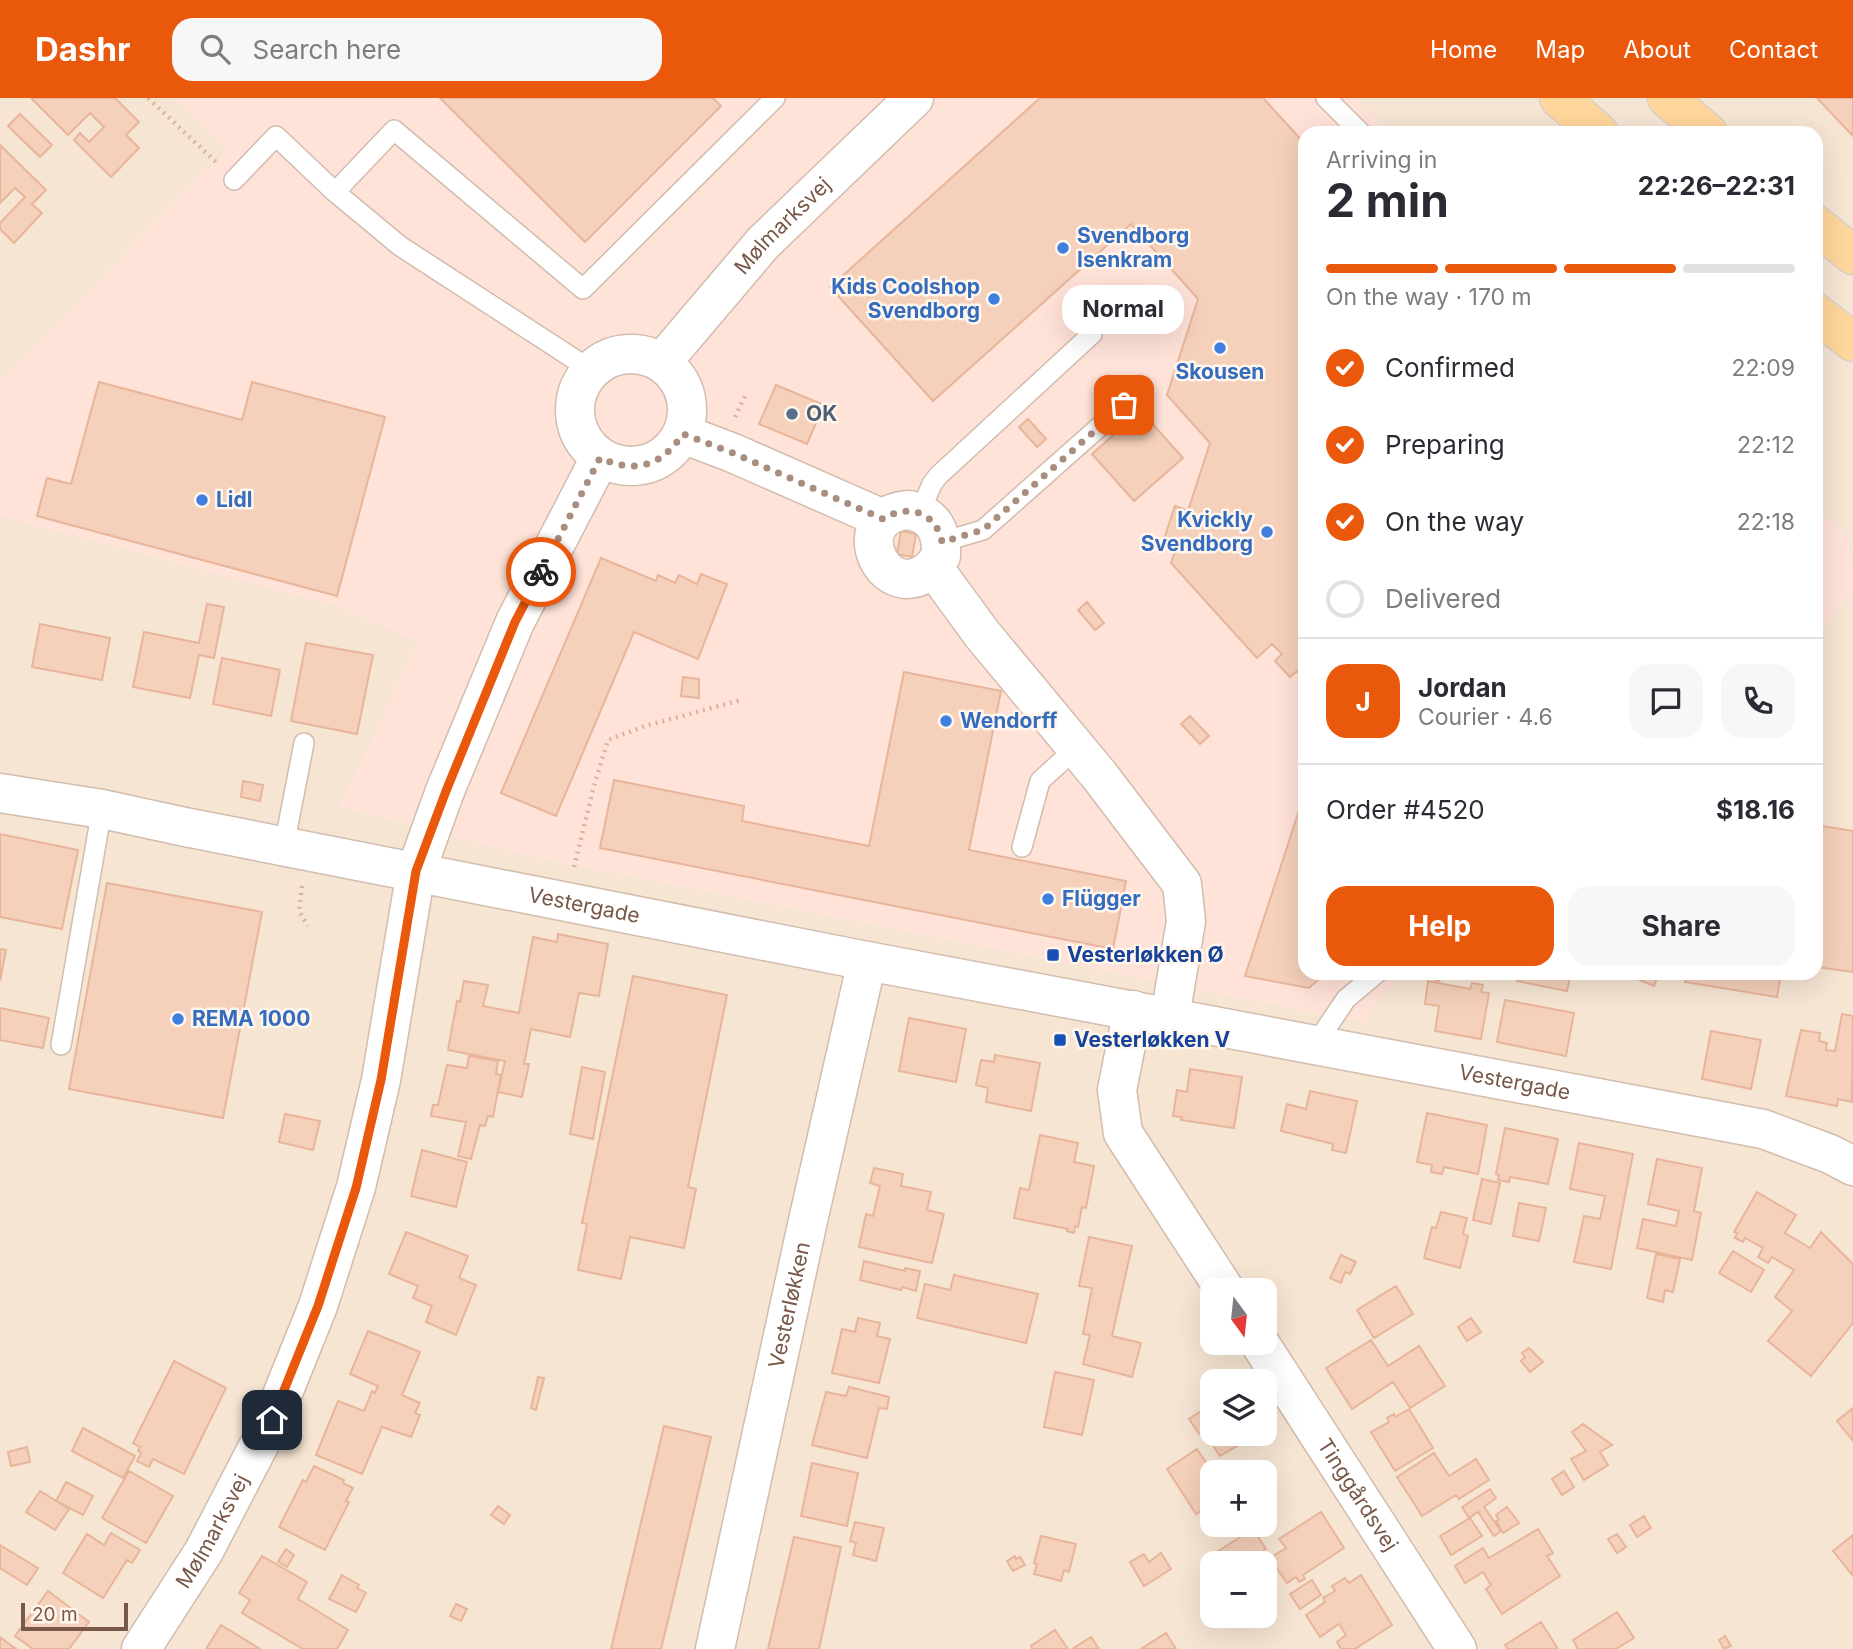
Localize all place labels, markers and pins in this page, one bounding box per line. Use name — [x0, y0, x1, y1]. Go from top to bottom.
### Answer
place label: Svendborg Isenkram — [1077, 223, 1189, 272]
marker: Svendborg Isenkram — [1055, 240, 1071, 256]
place label: Kids Coolshop Svendborg — [831, 274, 980, 323]
callout: Normal — [1063, 286, 1185, 335]
marker: Kids Coolshop Svendborg — [986, 291, 1002, 307]
marker: Skousen — [1212, 340, 1228, 356]
place label: Skousen — [1176, 359, 1264, 384]
pin — [1094, 375, 1154, 435]
place label: OK — [806, 401, 837, 426]
marker: OK — [784, 406, 800, 422]
place label: Lidl — [216, 487, 253, 512]
marker: Lidl — [194, 492, 210, 508]
place label: Kvickly Svendborg — [1141, 507, 1253, 556]
marker: Kvickly Svendborg — [1259, 524, 1275, 540]
place label: Wendorff — [960, 708, 1058, 733]
marker: Wendorff — [938, 713, 954, 729]
place label: Flügger — [1062, 886, 1141, 911]
marker: Flügger — [1040, 891, 1056, 907]
place label: Vesterløkken Ø — [1067, 942, 1224, 967]
marker: Vesterløkken Ø — [1045, 947, 1061, 963]
place label: REMA 1000 — [192, 1006, 310, 1031]
marker: REMA 1000 — [170, 1011, 186, 1027]
place label: Vesterløkken V — [1074, 1027, 1231, 1052]
marker: Vesterløkken V — [1052, 1032, 1068, 1048]
pin — [242, 1390, 302, 1450]

